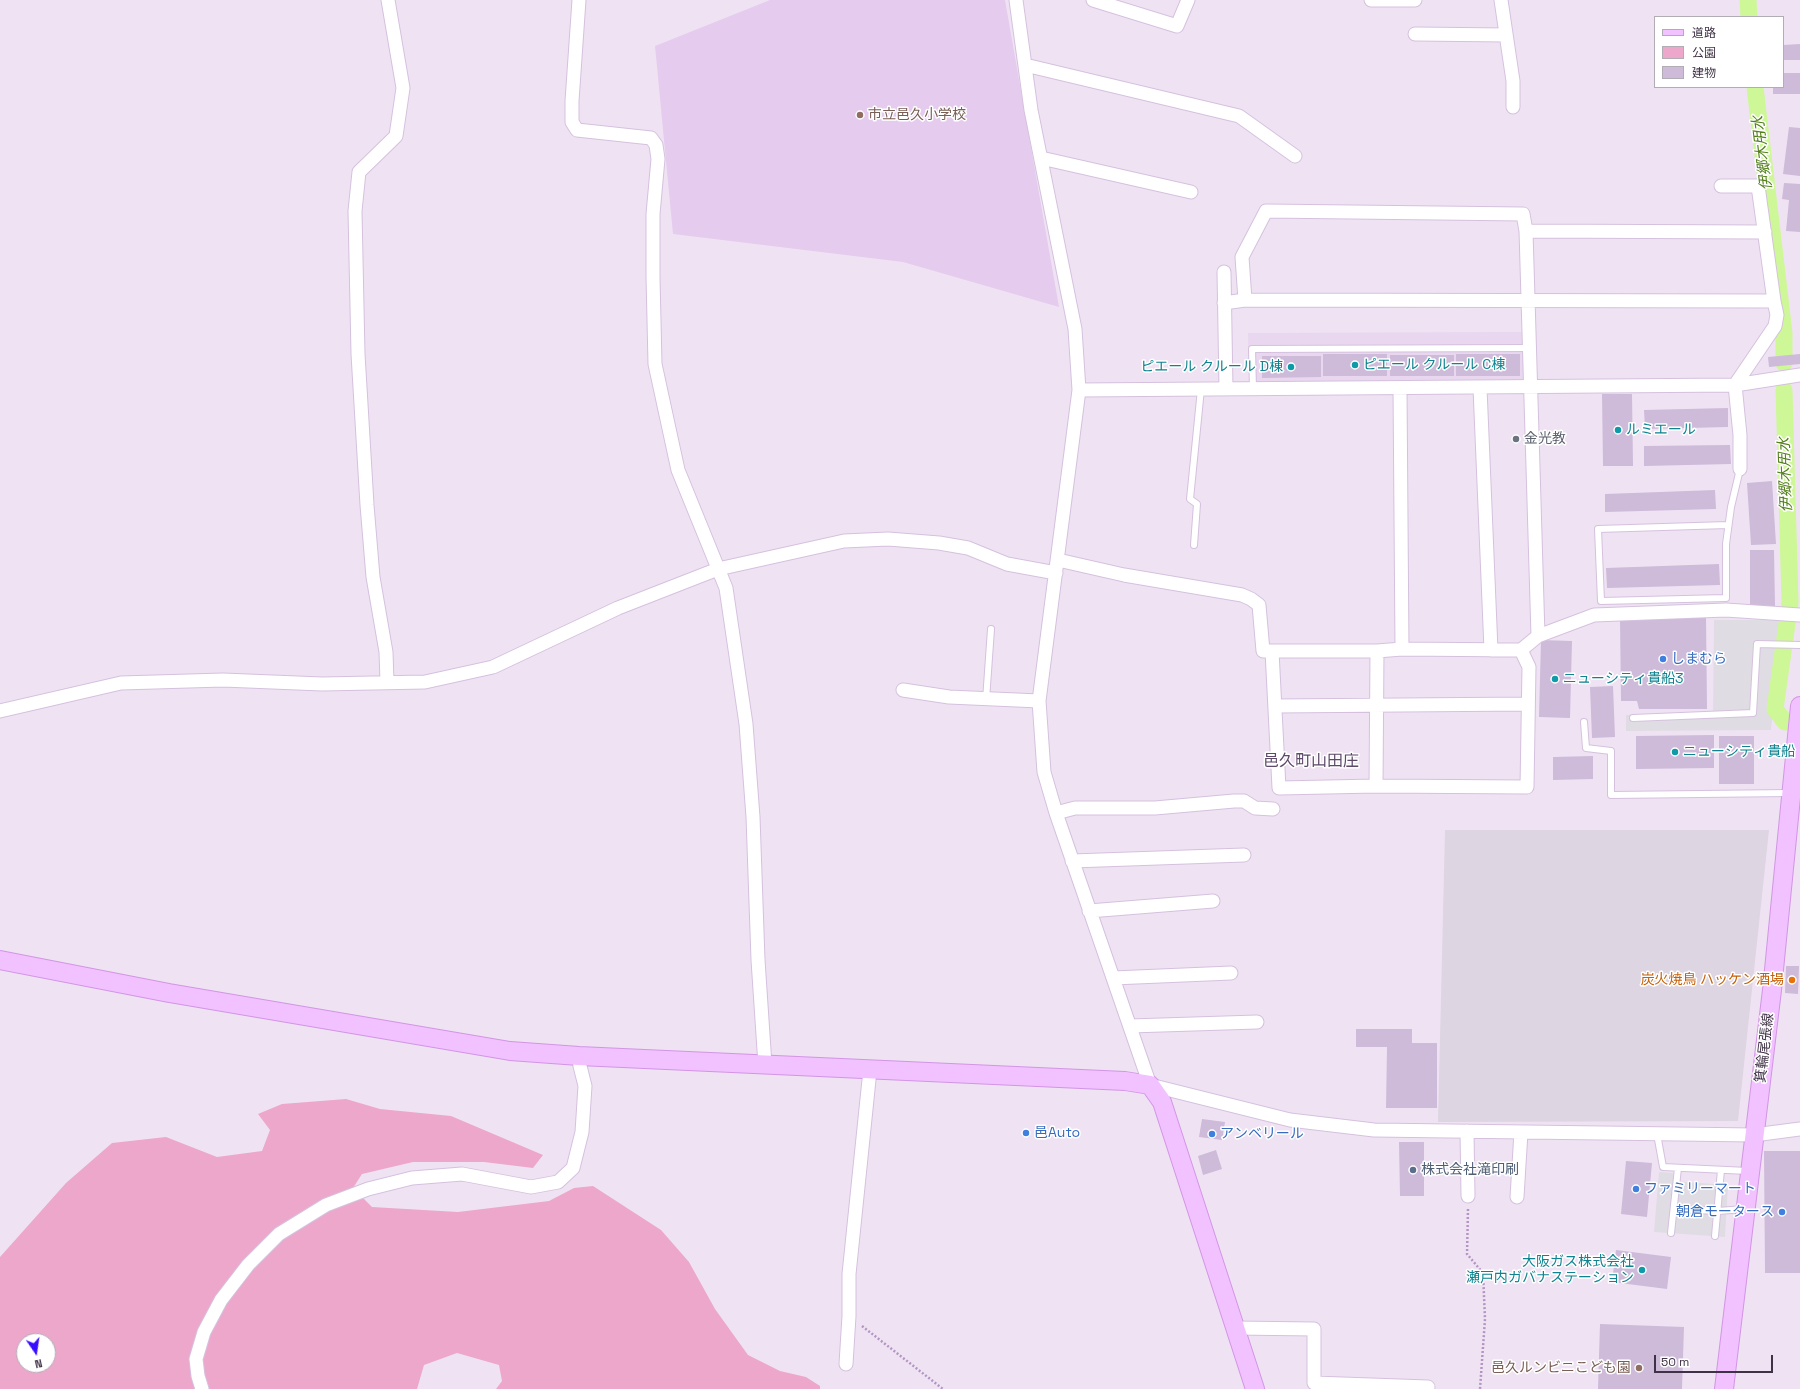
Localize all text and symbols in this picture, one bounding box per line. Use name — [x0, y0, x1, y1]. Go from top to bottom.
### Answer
legend — [1654, 16, 1784, 88]
text: 道路 — [1692, 25, 1716, 41]
text: 公園 — [1692, 45, 1716, 61]
text: 建物 — [1692, 65, 1716, 81]
place label: 市立邑久小学校 — [868, 107, 966, 123]
marker: 市立邑久小学校 — [855, 110, 865, 120]
water label: 伊郷木用水 — [1749, 115, 1777, 191]
place label: ピエール クルール C棟 — [1363, 357, 1505, 373]
place label: ピエール クルール D棟 — [1141, 359, 1283, 375]
marker: ピエール クルール C棟 — [1350, 360, 1360, 370]
marker: ピエール クルール D棟 — [1286, 362, 1296, 372]
place label: ルミエール — [1626, 422, 1696, 438]
marker: ルミエール — [1613, 425, 1623, 435]
place label: 金光教 — [1524, 431, 1566, 447]
marker: 金光教 — [1511, 434, 1521, 444]
water label: 伊郷木用水 — [1776, 437, 1796, 513]
place label: しまむら — [1671, 651, 1727, 667]
marker: しまむら — [1658, 654, 1668, 664]
place label: ニューシティ貴船3 — [1563, 671, 1683, 687]
marker: ニューシティ貴船3 — [1550, 674, 1560, 684]
place label: ニューシティ貴船 — [1683, 744, 1795, 760]
marker: ニューシティ貴船 — [1670, 747, 1680, 757]
district label: 邑久町山田庄 — [1263, 752, 1359, 772]
place label: 炭火焼鳥 ハッケン酒場 — [1640, 972, 1784, 988]
marker: 炭火焼鳥 ハッケン酒場 — [1787, 975, 1797, 985]
street label: 箕輪尾張線 — [1752, 1012, 1778, 1084]
place label: 邑Auto — [1034, 1125, 1080, 1141]
place label: アンベリール — [1220, 1126, 1304, 1142]
marker: 邑Auto — [1021, 1128, 1031, 1138]
marker: アンベリール — [1207, 1129, 1217, 1139]
place label: 株式会社滝印刷 — [1421, 1162, 1519, 1178]
marker: 株式会社滝印刷 — [1408, 1165, 1418, 1175]
place label: ファミリーマート — [1644, 1181, 1756, 1197]
marker: ファミリーマート — [1631, 1184, 1641, 1194]
place label: 朝倉モータース — [1676, 1204, 1774, 1220]
marker: 朝倉モータース — [1777, 1207, 1787, 1217]
place label: 大阪ガス株式会社 瀬戸内ガバナステーション — [1466, 1254, 1634, 1286]
marker: 大阪ガス株式会社 瀬戸内ガバナステーション — [1637, 1265, 1647, 1275]
north arrow — [16, 1333, 56, 1373]
scale bar — [1656, 1347, 1775, 1373]
text: 50 m — [1661, 1354, 1689, 1370]
text: N — [33, 1356, 44, 1371]
place label: 邑久ルンビニこども園 — [1491, 1360, 1631, 1376]
marker: 邑久ルンビニこども園 — [1634, 1363, 1644, 1373]

